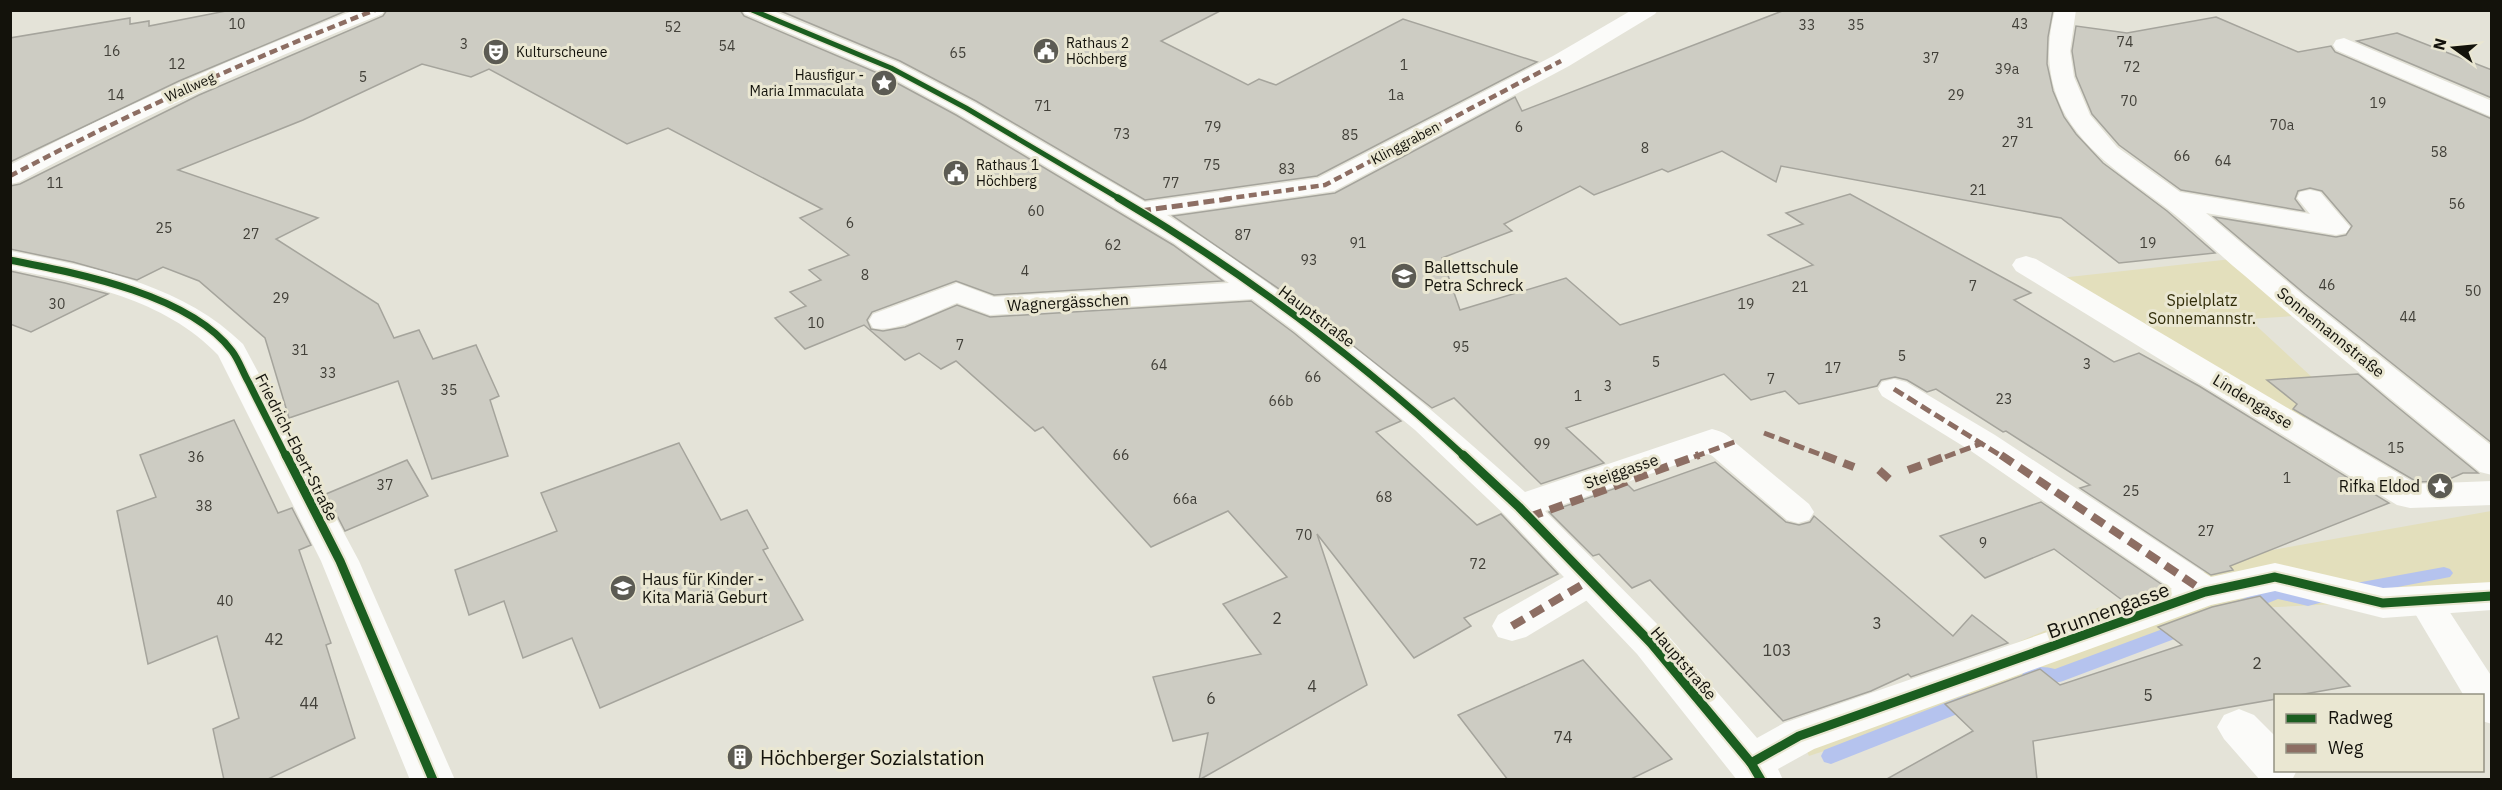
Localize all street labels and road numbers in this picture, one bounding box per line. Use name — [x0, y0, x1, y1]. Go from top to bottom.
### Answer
street label: Wallweg — [162, 68, 218, 106]
street label: Klinggraben — [1368, 117, 1442, 169]
street label: Hauptstraße — [1275, 281, 1359, 351]
street label: Sonnemannstraße — [2273, 283, 2389, 382]
street label: Wagnergässchen — [1007, 289, 1129, 315]
street label: Lindengasse — [2209, 369, 2297, 433]
street label: Friedrich-Ebert-Straße — [251, 370, 343, 524]
street label: Steiggasse — [1581, 449, 1661, 493]
street label: Brunnengasse — [2043, 575, 2173, 645]
street label: Hauptstraße — [1647, 622, 1721, 704]

